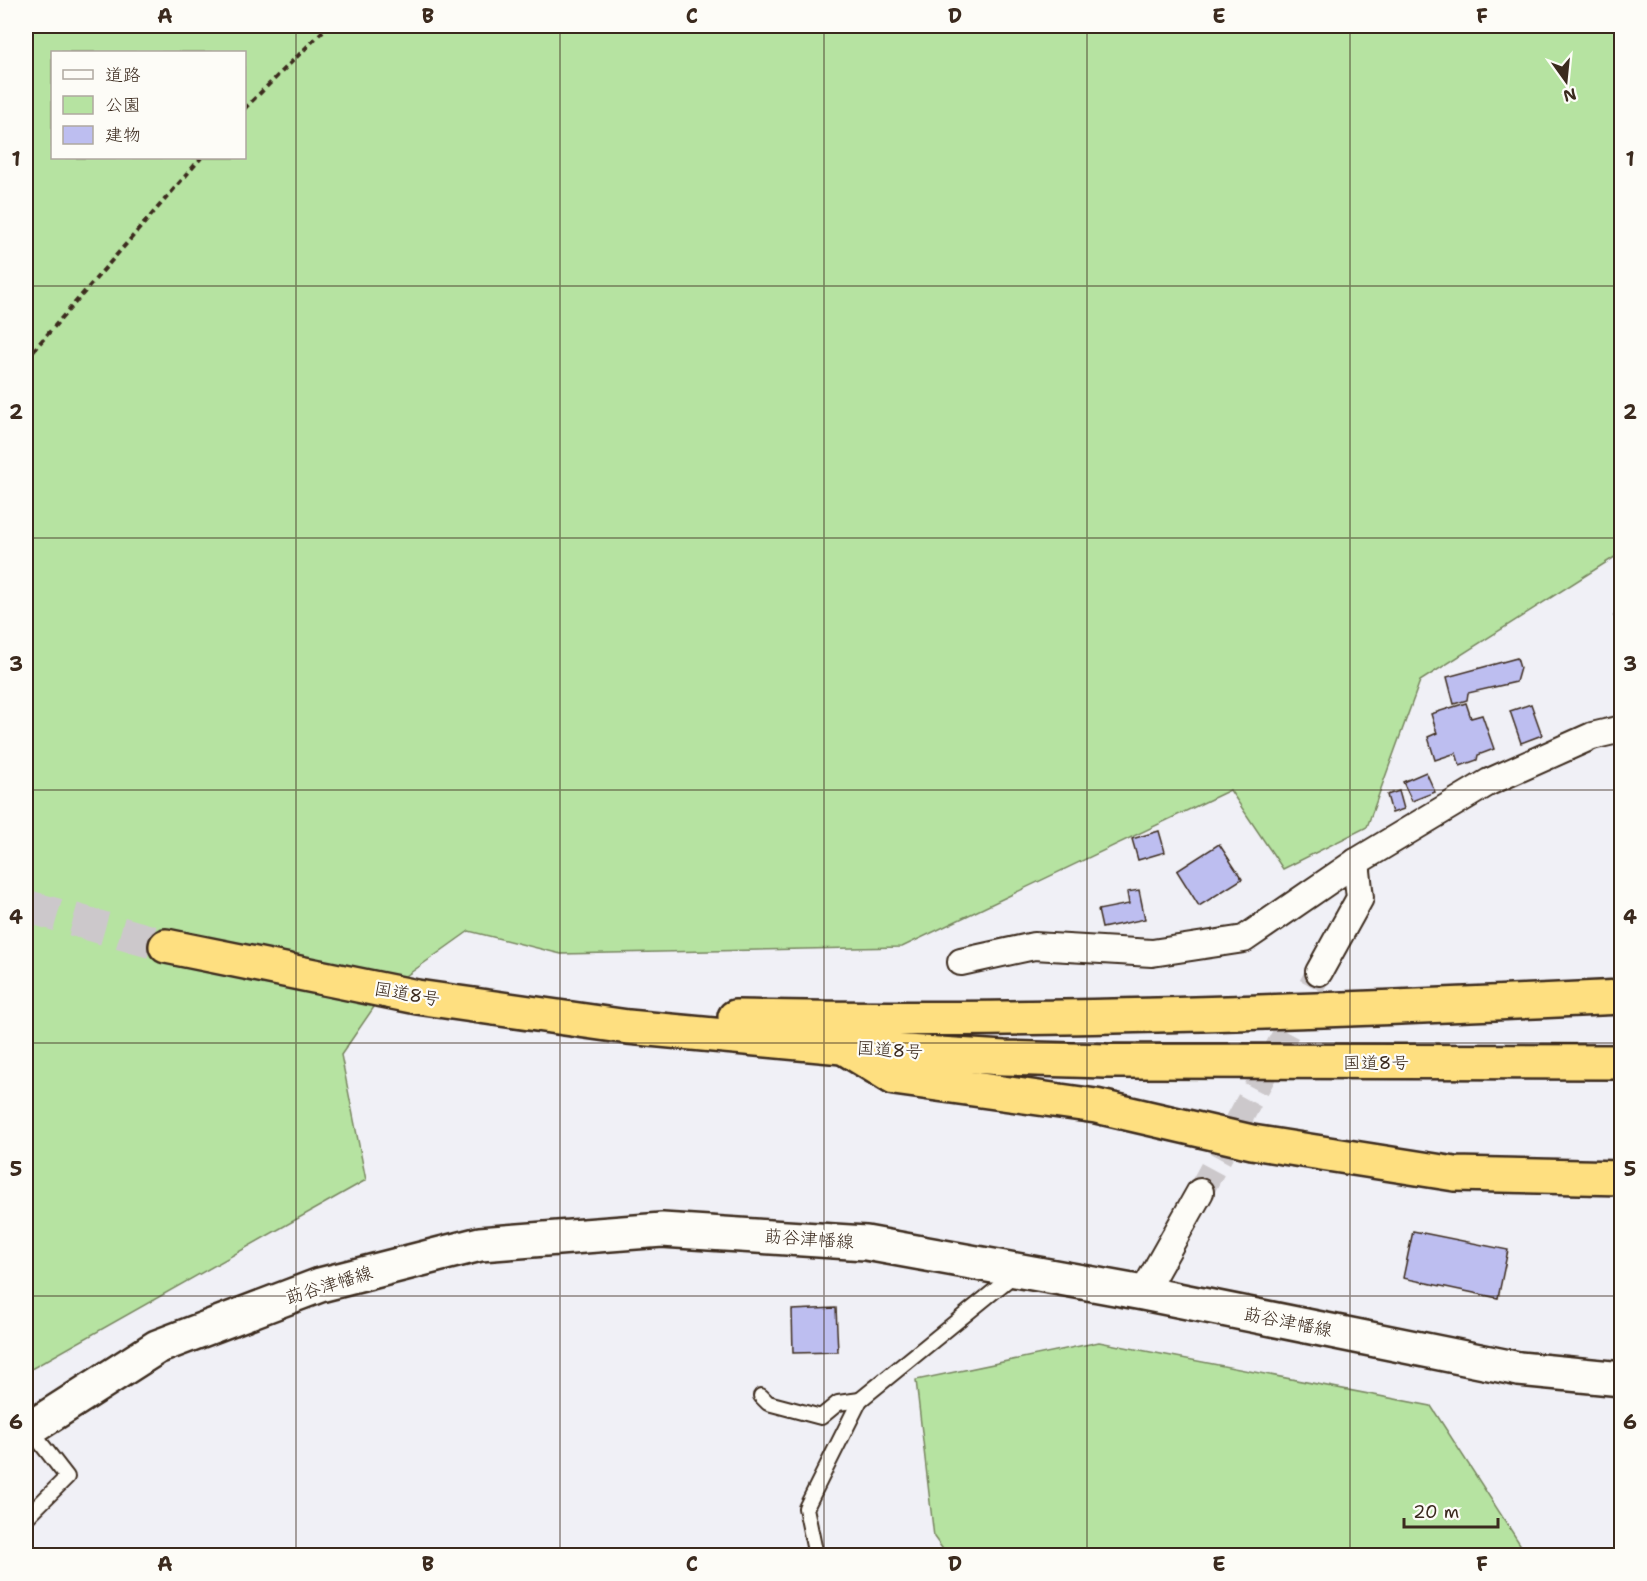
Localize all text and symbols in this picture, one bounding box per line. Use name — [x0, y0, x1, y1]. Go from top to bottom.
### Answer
text: A — [157, 3, 173, 29]
text: B — [422, 3, 434, 29]
text: C — [686, 3, 698, 29]
text: D — [948, 3, 962, 29]
text: E — [1212, 3, 1226, 29]
text: F — [1476, 3, 1488, 29]
legend — [51, 51, 246, 159]
north arrow — [1536, 51, 1596, 111]
text: 道路 — [105, 63, 141, 87]
text: N — [1561, 83, 1579, 107]
text: 公園 — [105, 93, 141, 117]
text: 建物 — [105, 123, 141, 147]
text: 1 — [11, 146, 21, 172]
text: 1 — [1625, 146, 1635, 172]
text: 2 — [9, 399, 23, 425]
text: 2 — [1623, 399, 1637, 425]
text: 3 — [9, 651, 23, 677]
text: 3 — [1623, 651, 1637, 677]
text: 4 — [9, 904, 23, 930]
text: 4 — [1623, 904, 1637, 930]
street label: 国道8号 — [372, 976, 442, 1012]
street label: 国道8号 — [856, 1036, 924, 1064]
street label: 国道8号 — [1343, 1051, 1409, 1075]
text: 5 — [10, 1156, 22, 1182]
text: 5 — [1624, 1156, 1636, 1182]
street label: 莇谷津幡線 — [763, 1224, 855, 1254]
street label: 莇谷津幡線 — [282, 1260, 376, 1310]
street label: 莇谷津幡線 — [1242, 1302, 1334, 1342]
text: 6 — [9, 1409, 23, 1435]
text: 6 — [1623, 1409, 1637, 1435]
scale bar — [1404, 1491, 1498, 1529]
text: 20 m — [1413, 1500, 1459, 1524]
text: A — [157, 1551, 173, 1577]
text: B — [422, 1551, 434, 1577]
text: C — [686, 1551, 698, 1577]
text: D — [948, 1551, 962, 1577]
text: E — [1212, 1551, 1226, 1577]
text: F — [1476, 1551, 1488, 1577]

